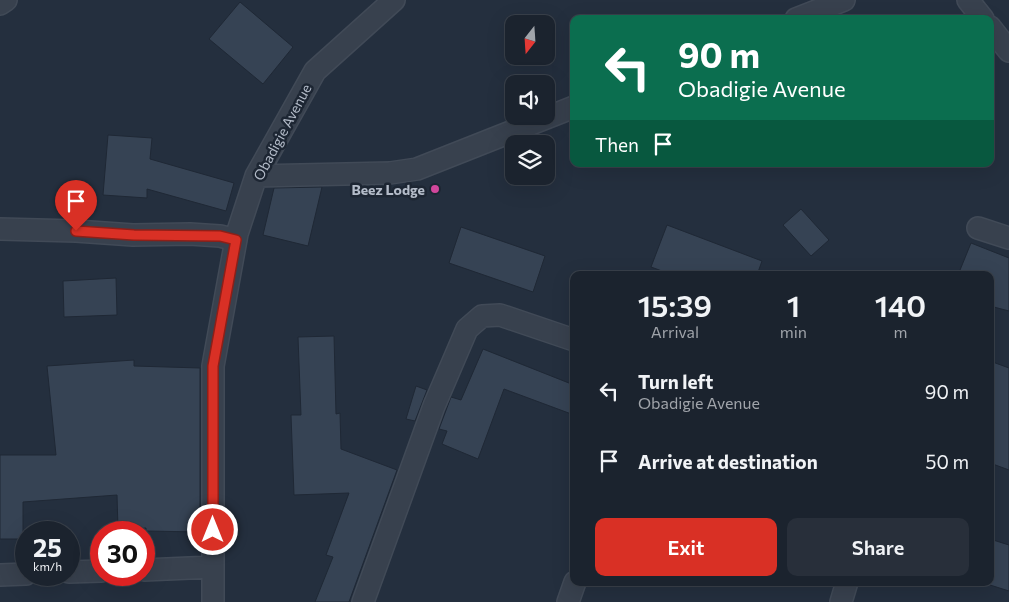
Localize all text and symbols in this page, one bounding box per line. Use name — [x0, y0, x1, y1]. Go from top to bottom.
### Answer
north arrow — [505, 15, 555, 65]
map controls — [505, 15, 555, 185]
text: 90 m — [678, 32, 760, 75]
icon: left — [595, 35, 660, 100]
button: sound — [505, 75, 555, 125]
text: Obadigie Avenue — [678, 75, 846, 102]
street label: Obadigie Avenue — [249, 81, 315, 183]
icon: arrive — [649, 130, 677, 158]
text: Then — [595, 133, 639, 156]
button: layers — [505, 135, 555, 185]
pin — [55, 180, 97, 231]
place label: Beez Lodge — [351, 181, 425, 198]
marker: Beez Lodge — [429, 183, 441, 195]
icon: arrive — [62, 187, 90, 215]
text: 15:39 — [638, 286, 712, 323]
text: 1 — [787, 286, 800, 323]
text: 140 — [875, 286, 926, 323]
text: Arrival — [651, 322, 699, 341]
text: min — [780, 322, 807, 341]
text: m — [893, 322, 907, 341]
text: Turn left — [638, 370, 713, 393]
icon: left — [595, 377, 623, 405]
text: 90 m — [925, 380, 969, 403]
text: Obadigie Avenue — [638, 393, 760, 412]
icon: arrive — [595, 447, 623, 475]
text: Arrive at destination — [638, 450, 818, 473]
text: 50 m — [925, 450, 969, 473]
position arrow — [186, 503, 238, 555]
button: Exit — [595, 518, 777, 576]
button: Share — [787, 518, 969, 576]
speed limit sign: 30 — [90, 521, 155, 586]
text: 25 — [33, 532, 62, 562]
text: km/h — [33, 559, 62, 573]

